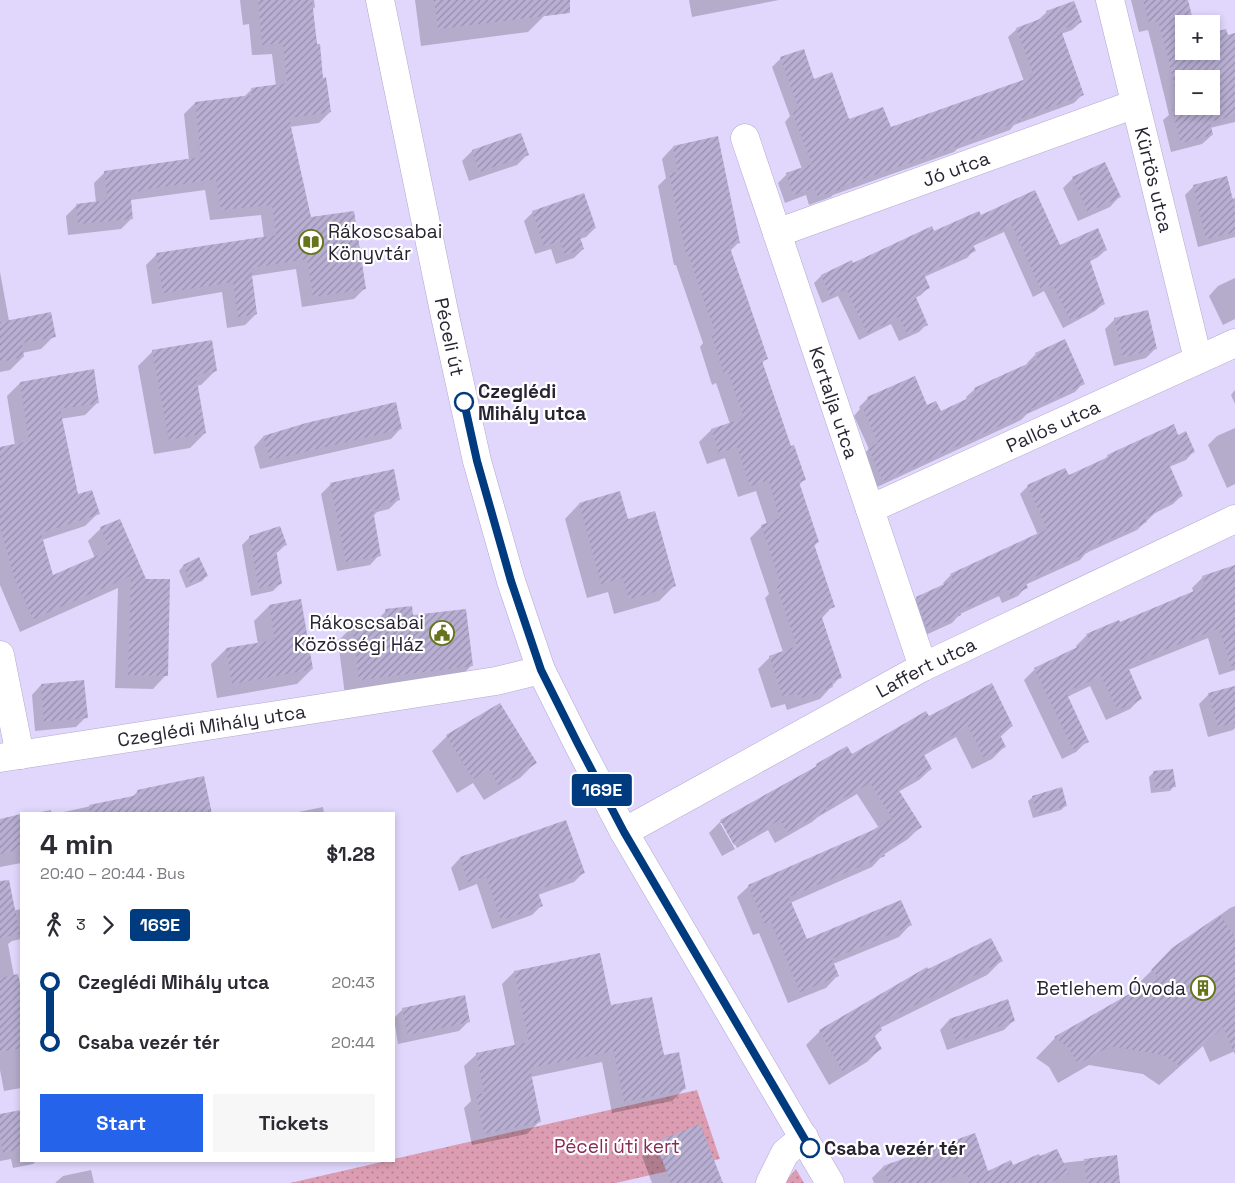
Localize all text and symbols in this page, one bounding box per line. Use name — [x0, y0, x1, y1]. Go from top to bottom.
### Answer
map controls — [1175, 15, 1220, 115]
button: + — [1175, 15, 1220, 60]
button: − — [1175, 70, 1220, 115]
street label: Kürtös utca — [1129, 124, 1179, 235]
street label: Jó utca — [919, 145, 993, 192]
place label: Rákoscsabai Könyvtár — [328, 219, 442, 266]
library icon: Rákoscsabai Könyvtár — [298, 229, 324, 255]
street label: Péceli út — [429, 295, 470, 378]
street label: Kertalja utca — [804, 343, 864, 462]
place label: Czeglédi Mihály utca — [478, 379, 586, 426]
marker: Czeglédi Mihály utca — [454, 392, 474, 412]
street label: Pallós utca — [1002, 394, 1104, 458]
place label: Rákoscsabai Közösségi Ház — [294, 610, 424, 657]
public building icon: Rákoscsabai Közösségi Ház — [429, 620, 455, 646]
street label: Laffert utca — [871, 631, 980, 703]
street label: Czeglédi Mihály utca — [116, 698, 307, 752]
line badge: 169E — [567, 774, 637, 806]
text: 169E — [582, 778, 622, 801]
text: 4 min — [40, 826, 114, 862]
text: $1.28 — [327, 842, 375, 867]
text: 20:40 – 20:44 · Bus — [40, 863, 185, 884]
icon: walk — [40, 911, 68, 939]
icon: forward — [94, 911, 122, 939]
text: 169E — [140, 913, 180, 936]
text: 3 — [76, 914, 86, 935]
text: Czeglédi Mihály utca — [78, 970, 269, 995]
text: 20:43 — [331, 972, 375, 993]
building icon: Betlehem Óvoda — [1190, 975, 1216, 1001]
place label: Betlehem Óvoda — [1036, 976, 1186, 1001]
text: Csaba vezér tér — [78, 1030, 220, 1055]
text: 20:44 — [331, 1032, 375, 1053]
button: Start — [40, 1094, 203, 1152]
button: Tickets — [213, 1094, 375, 1152]
park label: Péceli úti kert — [554, 1134, 680, 1159]
place label: Csaba vezér tér — [824, 1136, 966, 1161]
marker: Csaba vezér tér — [800, 1138, 820, 1158]

